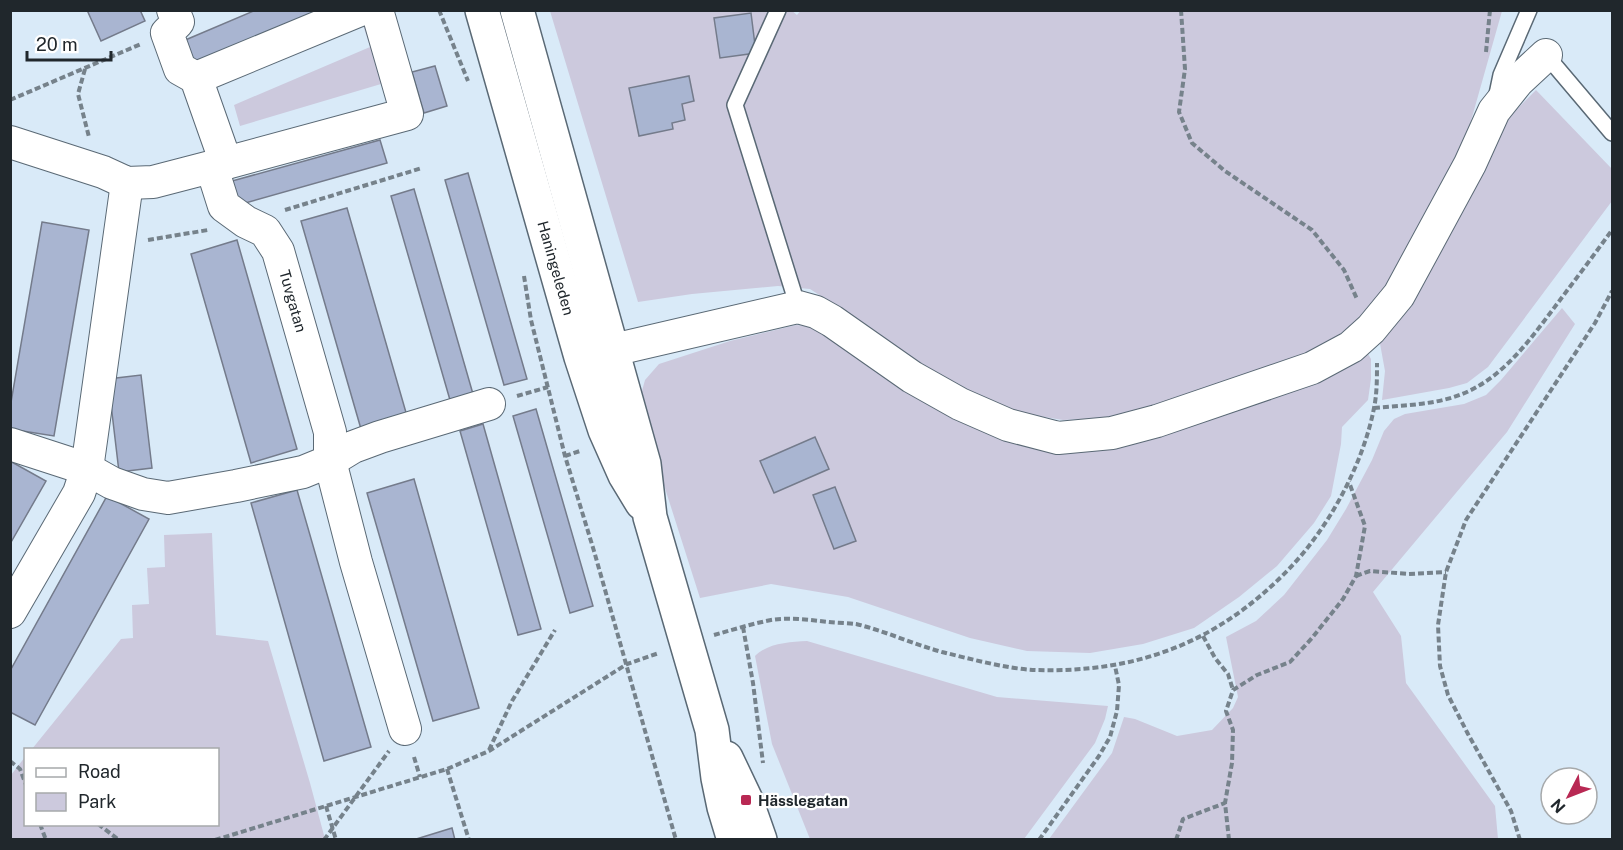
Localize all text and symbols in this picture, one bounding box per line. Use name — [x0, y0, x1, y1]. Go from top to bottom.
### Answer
scale bar — [27, 24, 111, 62]
text: 20 m — [36, 34, 78, 55]
street label: Haningeleden — [534, 219, 578, 317]
street label: Tuvgatan — [276, 268, 310, 334]
legend — [24, 748, 219, 826]
text: Road — [78, 761, 121, 782]
north arrow — [1539, 766, 1599, 826]
text: Park — [78, 791, 116, 812]
place label: Hässlegatan — [758, 792, 848, 809]
marker: Hässlegatan — [739, 793, 753, 807]
text: N — [1547, 795, 1569, 817]

